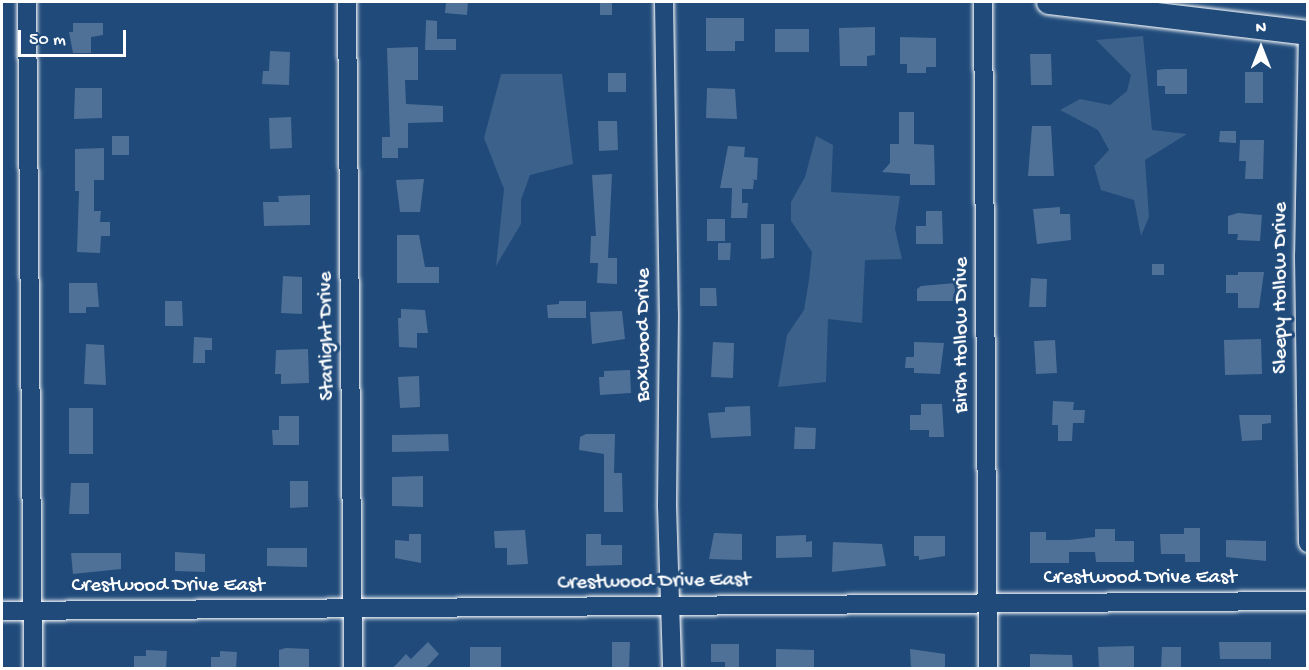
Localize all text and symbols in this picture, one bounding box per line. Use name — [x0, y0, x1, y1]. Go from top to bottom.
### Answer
scale bar — [21, 18, 129, 56]
north arrow — [1231, 18, 1291, 78]
text: N — [1256, 20, 1266, 39]
text: 50 m — [29, 30, 66, 51]
street label: Sleepy Hollow Drive — [1269, 202, 1295, 374]
street label: Birch Hollow Drive — [950, 257, 976, 413]
street label: Boxwood Drive — [632, 268, 658, 402]
street label: Starlight Drive — [314, 271, 342, 401]
street label: Crestwood Drive East — [1043, 566, 1237, 592]
street label: Crestwood Drive East — [557, 569, 751, 597]
street label: Crestwood Drive East — [71, 574, 265, 600]

